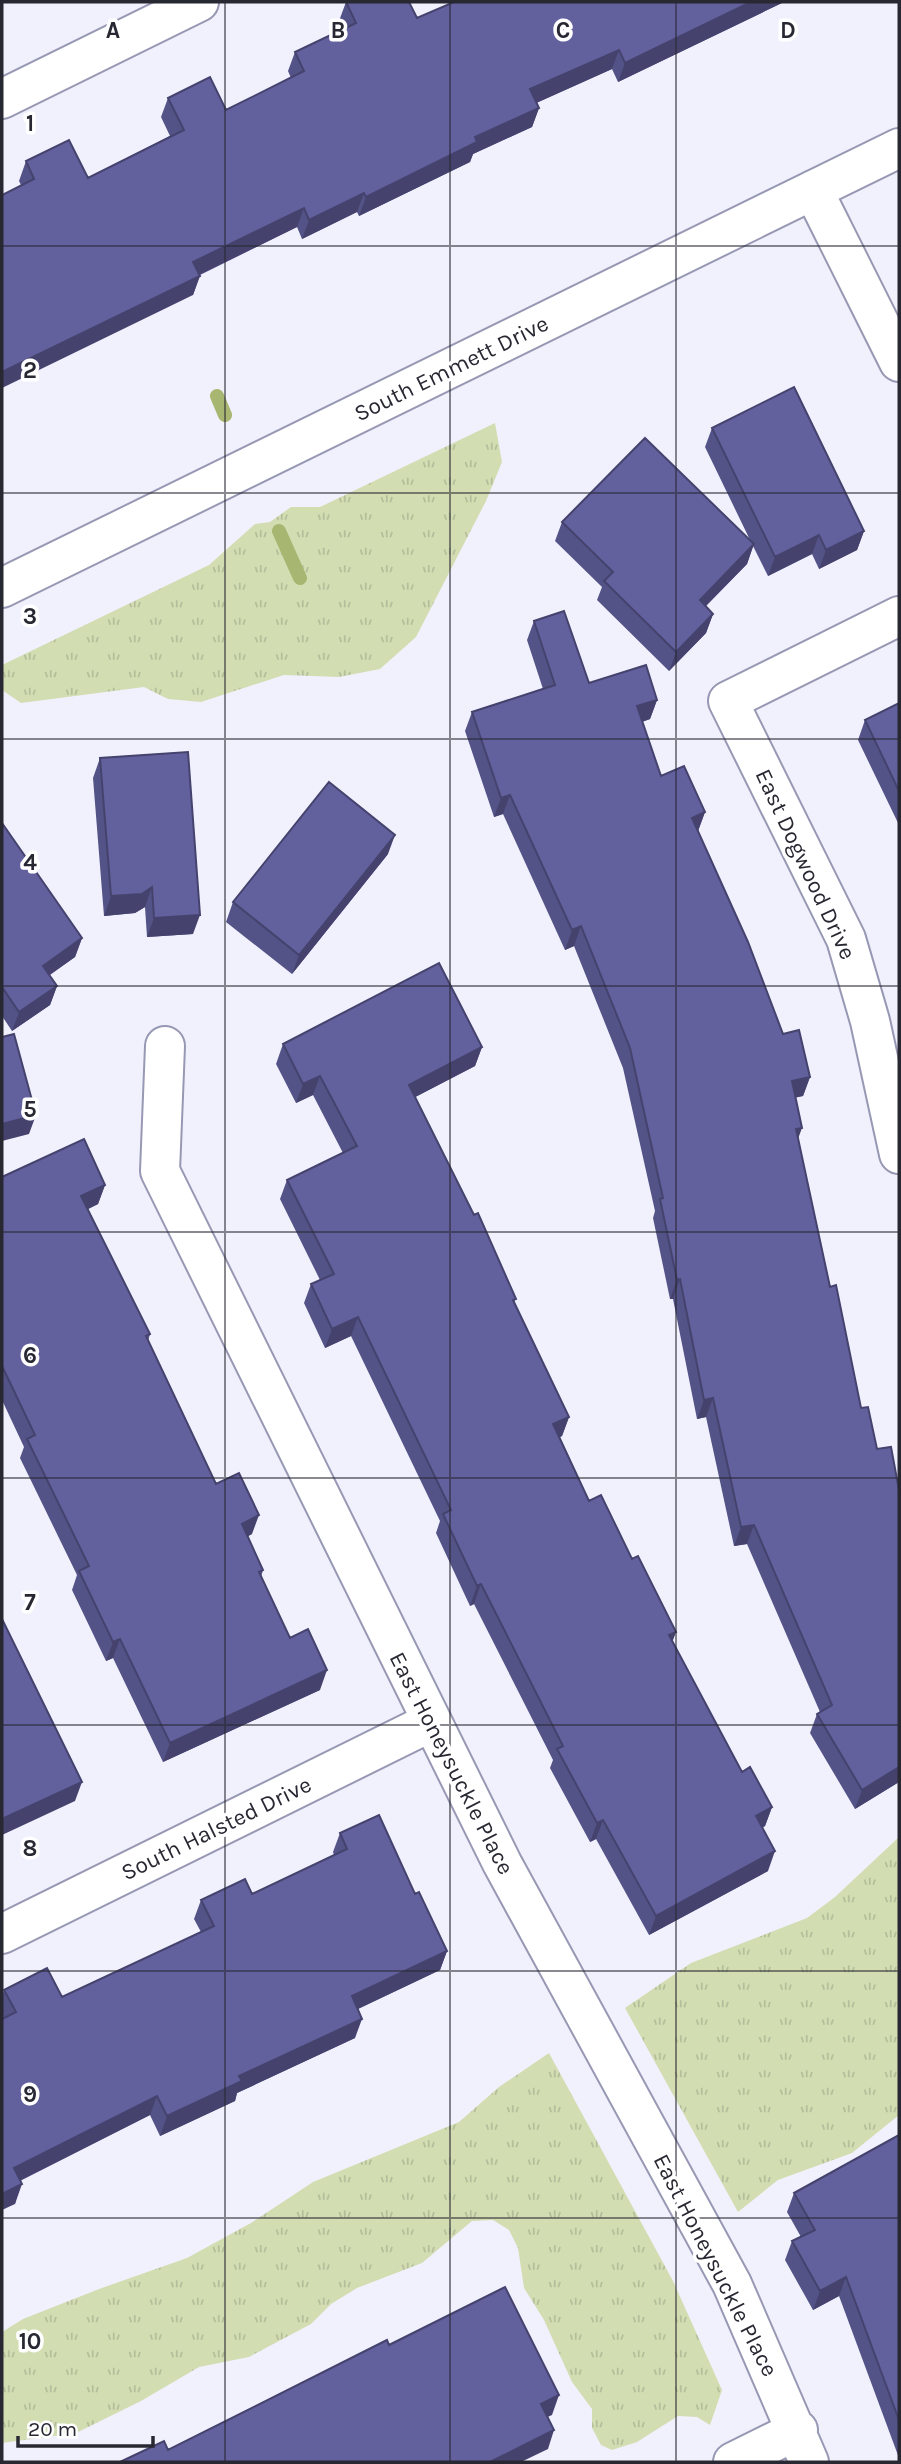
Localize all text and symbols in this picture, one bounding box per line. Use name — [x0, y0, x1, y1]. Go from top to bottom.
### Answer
text: A — [106, 17, 120, 44]
text: B — [331, 17, 345, 44]
text: C — [556, 17, 570, 44]
text: D — [780, 17, 796, 44]
text: 1 — [26, 110, 34, 137]
street label: South Emmett Drive — [350, 310, 553, 427]
text: 2 — [23, 357, 37, 384]
text: 3 — [23, 603, 37, 630]
street label: East Dogwood Drive — [750, 765, 862, 964]
text: 4 — [23, 849, 37, 876]
text: 5 — [23, 1096, 37, 1123]
text: 6 — [23, 1342, 37, 1369]
text: 7 — [24, 1589, 36, 1616]
street label: East Honeysuckle Place — [384, 1647, 519, 1879]
street label: South Halsted Drive — [117, 1771, 316, 1886]
text: 8 — [23, 1835, 37, 1862]
text: 9 — [23, 2081, 37, 2108]
street label: East Honeysuckle Place — [648, 2149, 783, 2381]
text: 10 — [19, 2328, 41, 2355]
scale bar — [18, 2404, 152, 2448]
text: 20 m — [28, 2417, 77, 2441]

